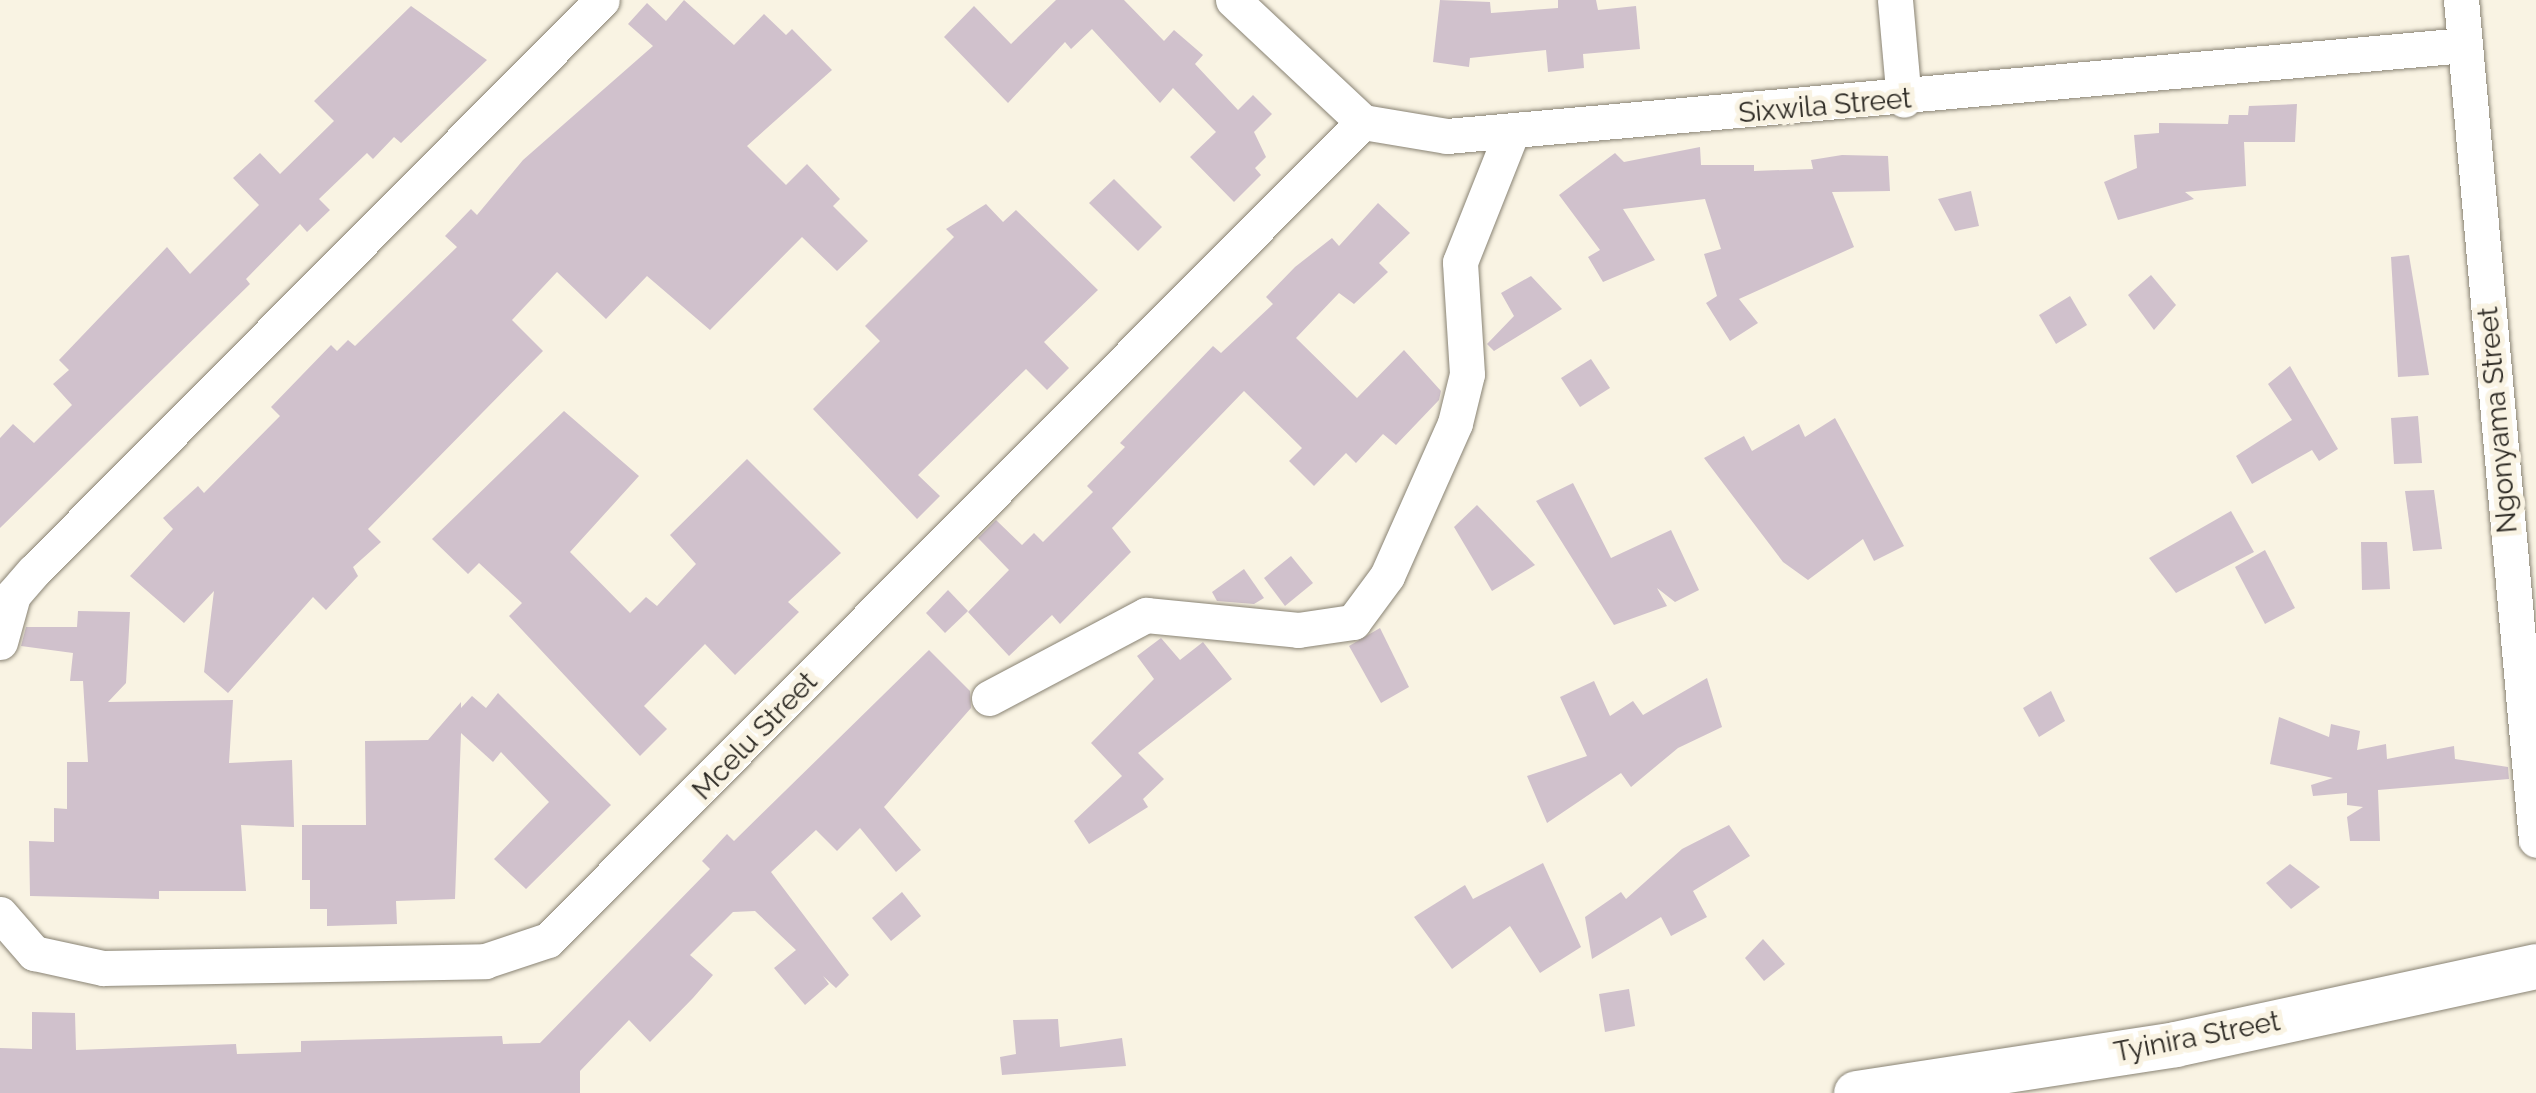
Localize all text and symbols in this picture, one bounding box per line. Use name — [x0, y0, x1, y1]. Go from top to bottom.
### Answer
street label: Sixwila Street — [1737, 82, 1913, 130]
street label: Ngonyama Street — [2471, 305, 2525, 535]
street label: Mcelu Street — [686, 665, 824, 807]
street label: Tyinira Street — [2111, 1004, 2283, 1070]

